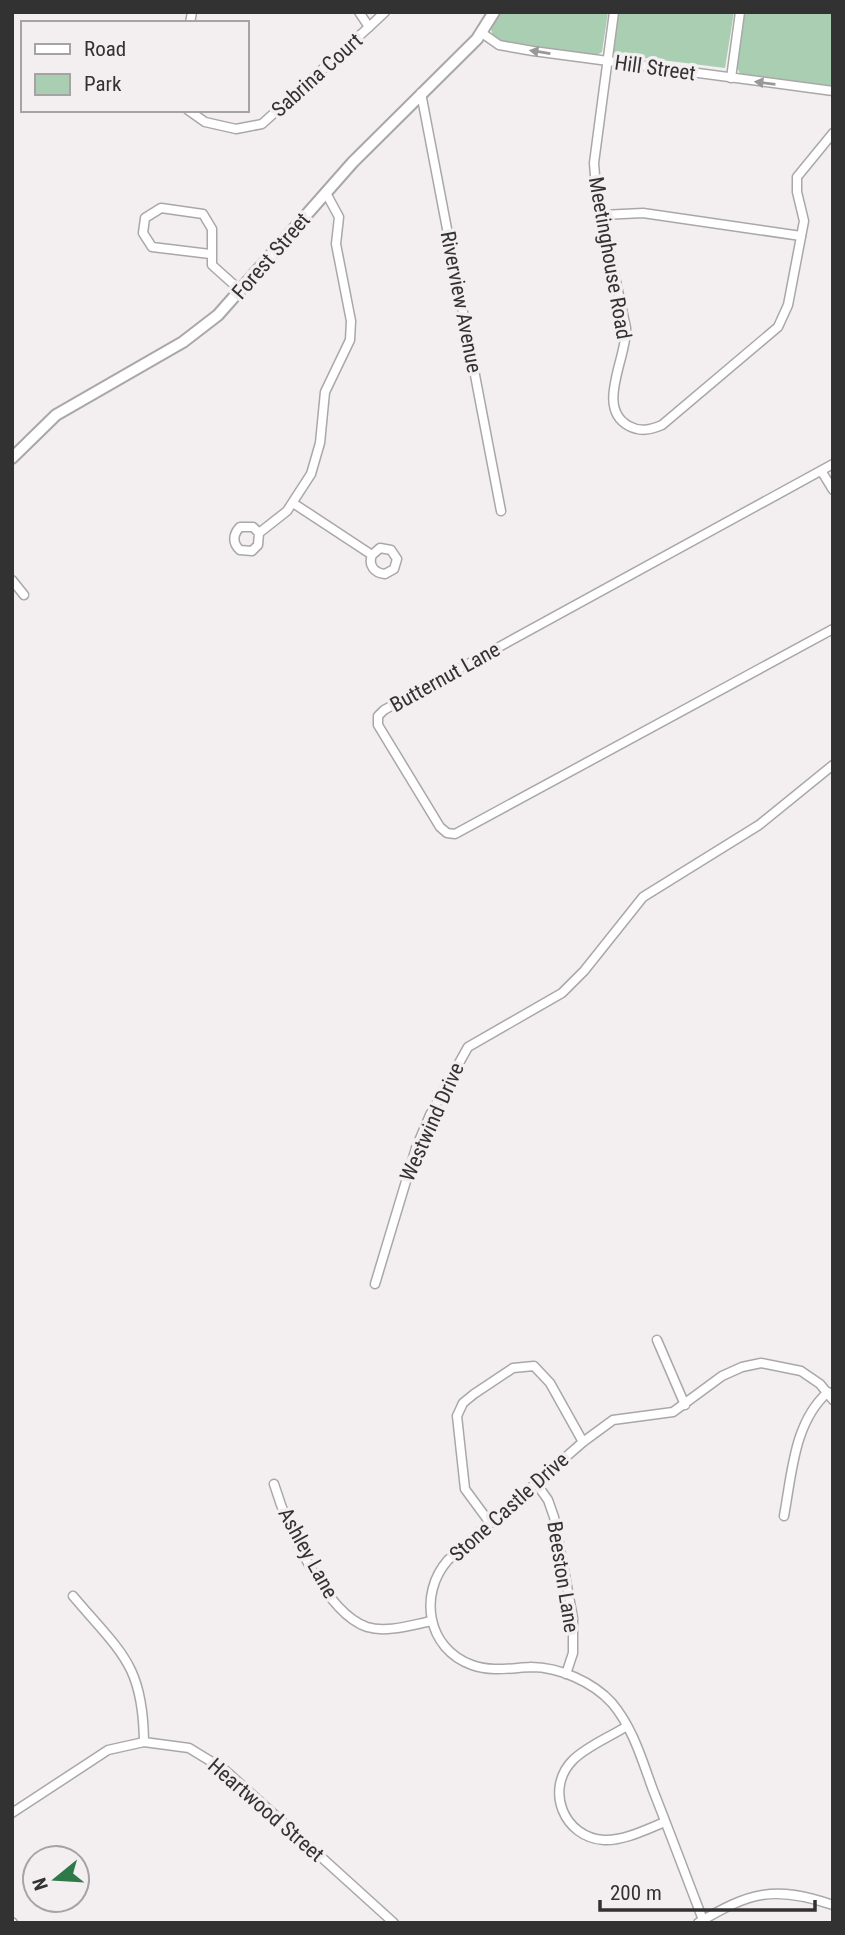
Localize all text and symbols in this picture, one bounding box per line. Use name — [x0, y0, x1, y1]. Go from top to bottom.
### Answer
legend — [21, 21, 248, 112]
street label: Sabrina Court — [267, 28, 367, 122]
text: Road — [84, 37, 126, 61]
one-way arrow — [529, 46, 551, 57]
street label: Hill Street — [613, 50, 697, 86]
text: Park — [84, 72, 122, 96]
one-way arrow — [754, 77, 776, 88]
street label: Meetinghouse Road — [584, 175, 636, 341]
street label: Forest Street — [227, 208, 315, 304]
street label: Riverview Avenue — [436, 229, 487, 375]
street label: Butternut Lane — [386, 637, 504, 717]
street label: Westwind Drive — [395, 1059, 469, 1185]
street label: Stone Castle Drive — [445, 1447, 573, 1567]
street label: Ashley Lane — [273, 1503, 343, 1603]
street label: Beeston Lane — [542, 1520, 584, 1634]
street label: Heartwood Street — [203, 1753, 329, 1867]
north arrow — [21, 1844, 91, 1914]
scale bar — [600, 1868, 815, 1912]
text: N — [28, 1875, 53, 1893]
text: 200 m — [610, 1881, 662, 1905]

